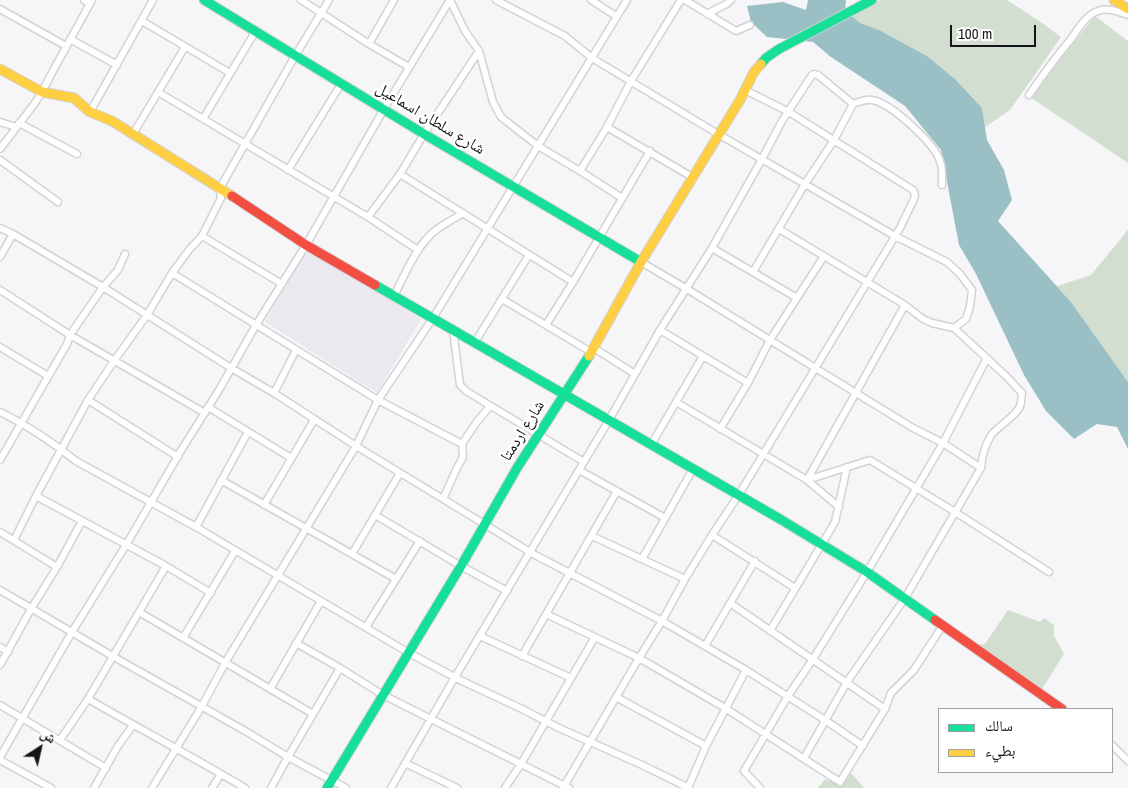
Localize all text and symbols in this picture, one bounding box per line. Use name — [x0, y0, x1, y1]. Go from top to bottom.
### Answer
scale bar — [953, 15, 1039, 47]
text: 100 m — [958, 23, 992, 44]
street label: شارع سلطان اسماعيل — [372, 79, 488, 159]
street label: شارع اردمتا — [497, 397, 549, 465]
legend — [938, 708, 1113, 773]
text: سالك — [985, 715, 1013, 736]
north arrow — [15, 723, 65, 773]
text: ش — [37, 724, 60, 747]
text: بطيء — [985, 740, 1015, 761]

